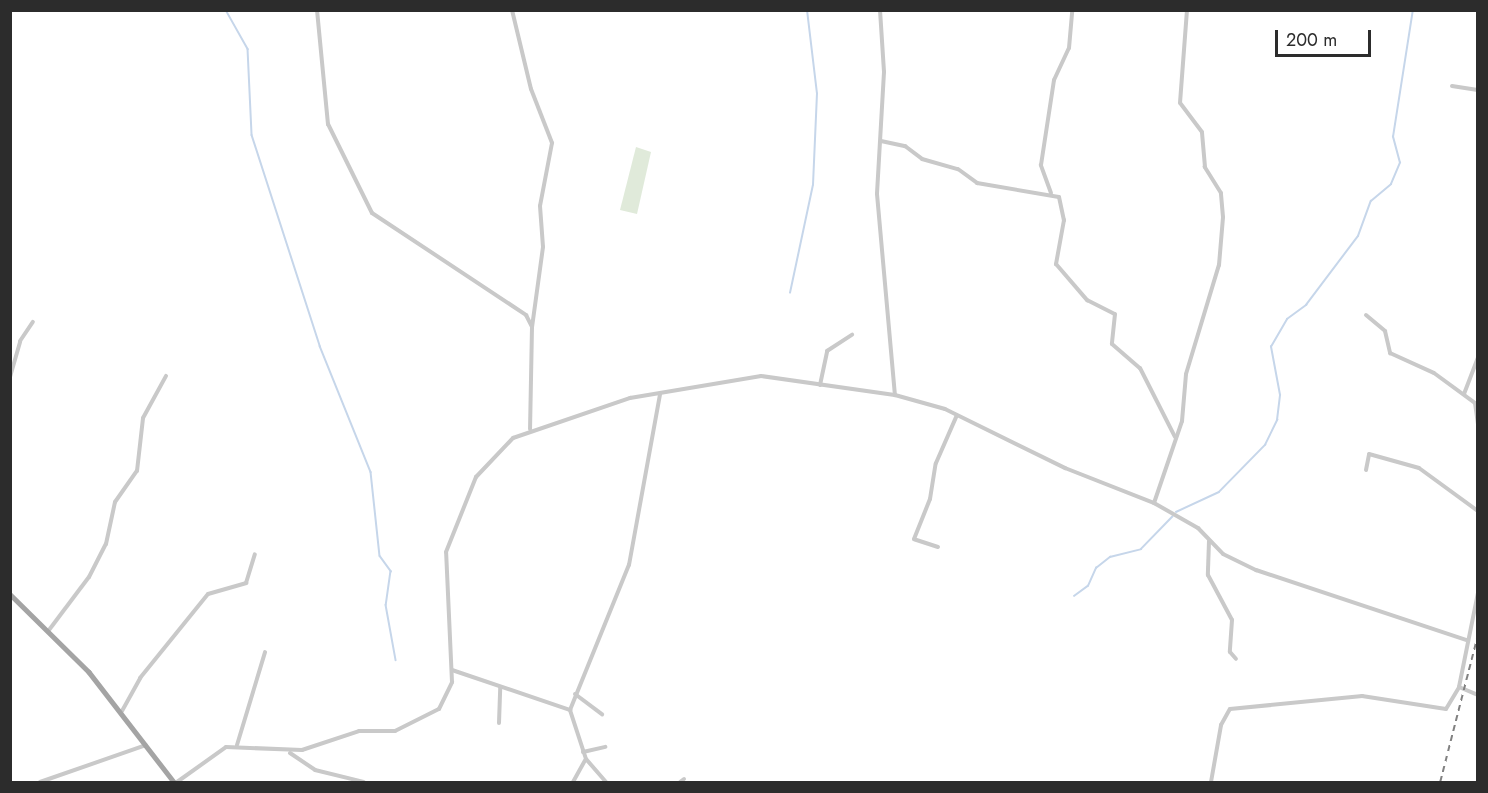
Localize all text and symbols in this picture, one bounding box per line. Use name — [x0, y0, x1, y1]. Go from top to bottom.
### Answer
scale bar — [1278, 18, 1374, 56]
text: 200 m — [1286, 27, 1337, 53]

